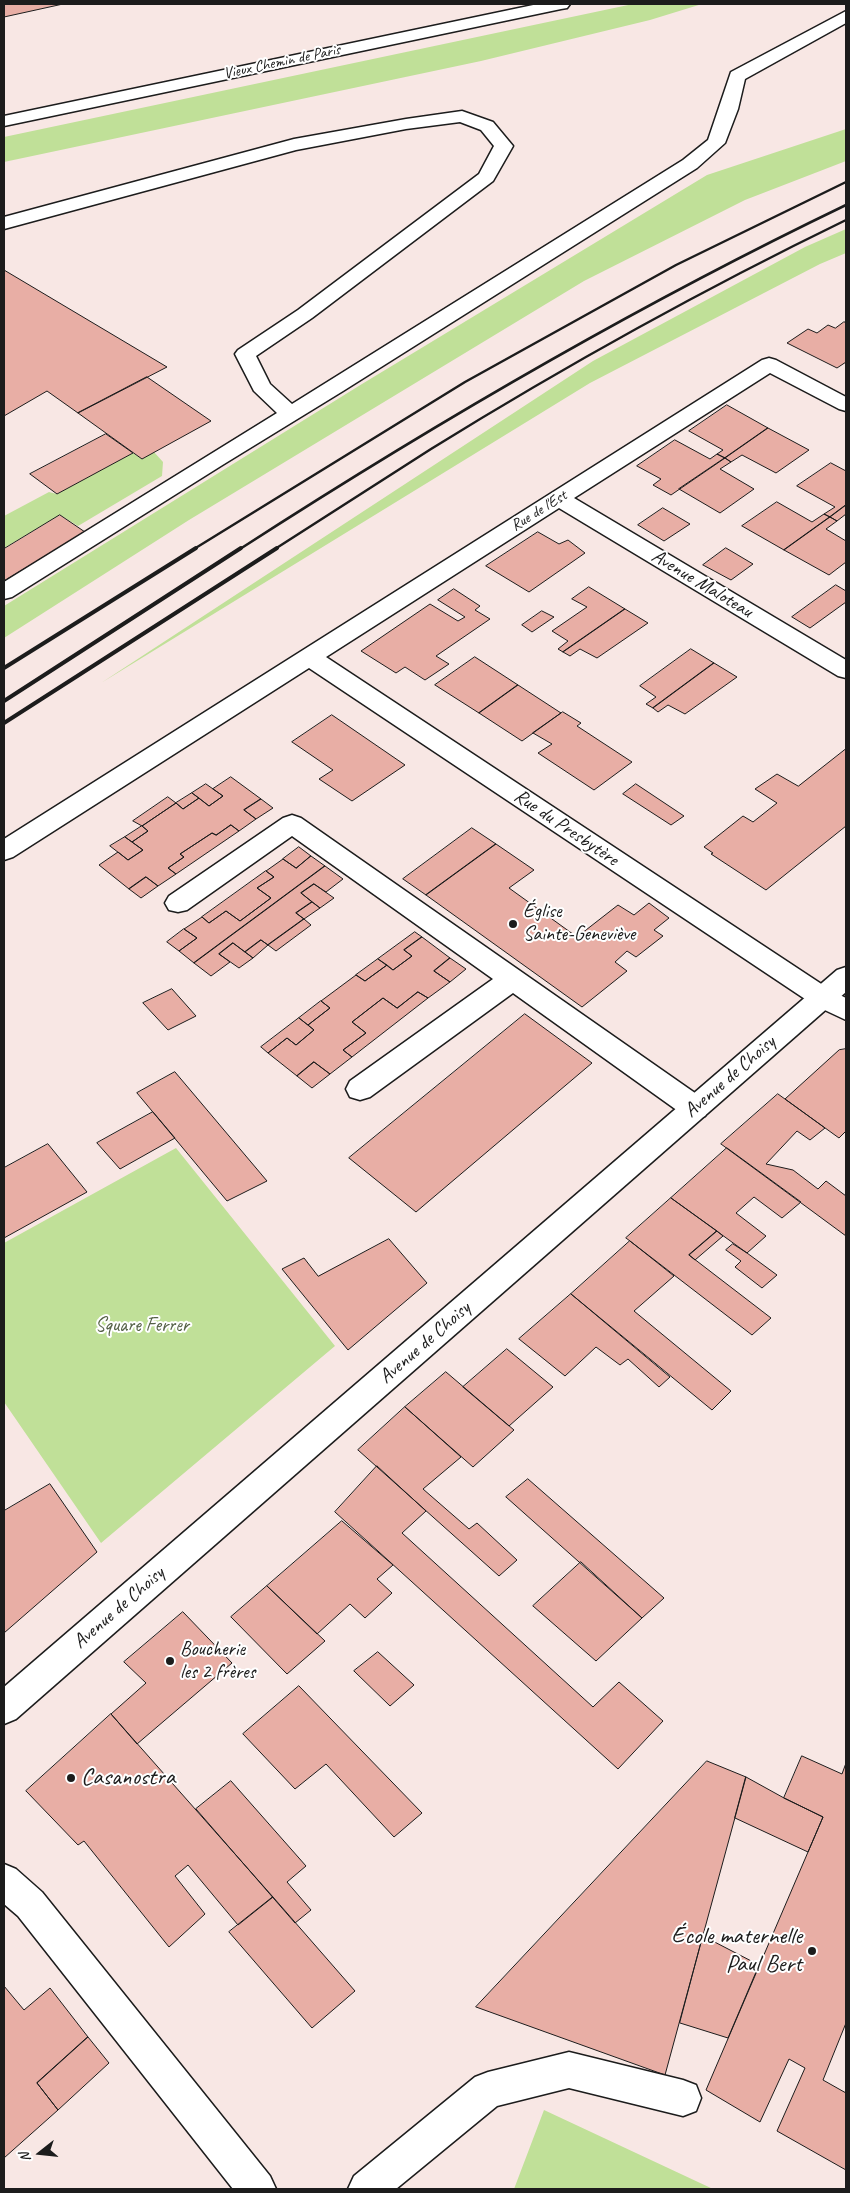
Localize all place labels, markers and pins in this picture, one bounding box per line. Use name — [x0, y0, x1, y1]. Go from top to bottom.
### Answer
place label: Église Sainte-Geneviève — [523, 900, 635, 947]
marker: Église Sainte-Geneviève — [507, 918, 519, 930]
place label: Boucherie les 2 frères — [180, 1638, 255, 1685]
marker: Boucherie les 2 frères — [164, 1655, 176, 1667]
place label: Casanostra — [81, 1764, 175, 1792]
marker: Casanostra — [65, 1772, 77, 1784]
place label: École maternelle Paul Bert — [671, 1923, 802, 1979]
marker: École maternelle Paul Bert — [806, 1945, 818, 1957]

